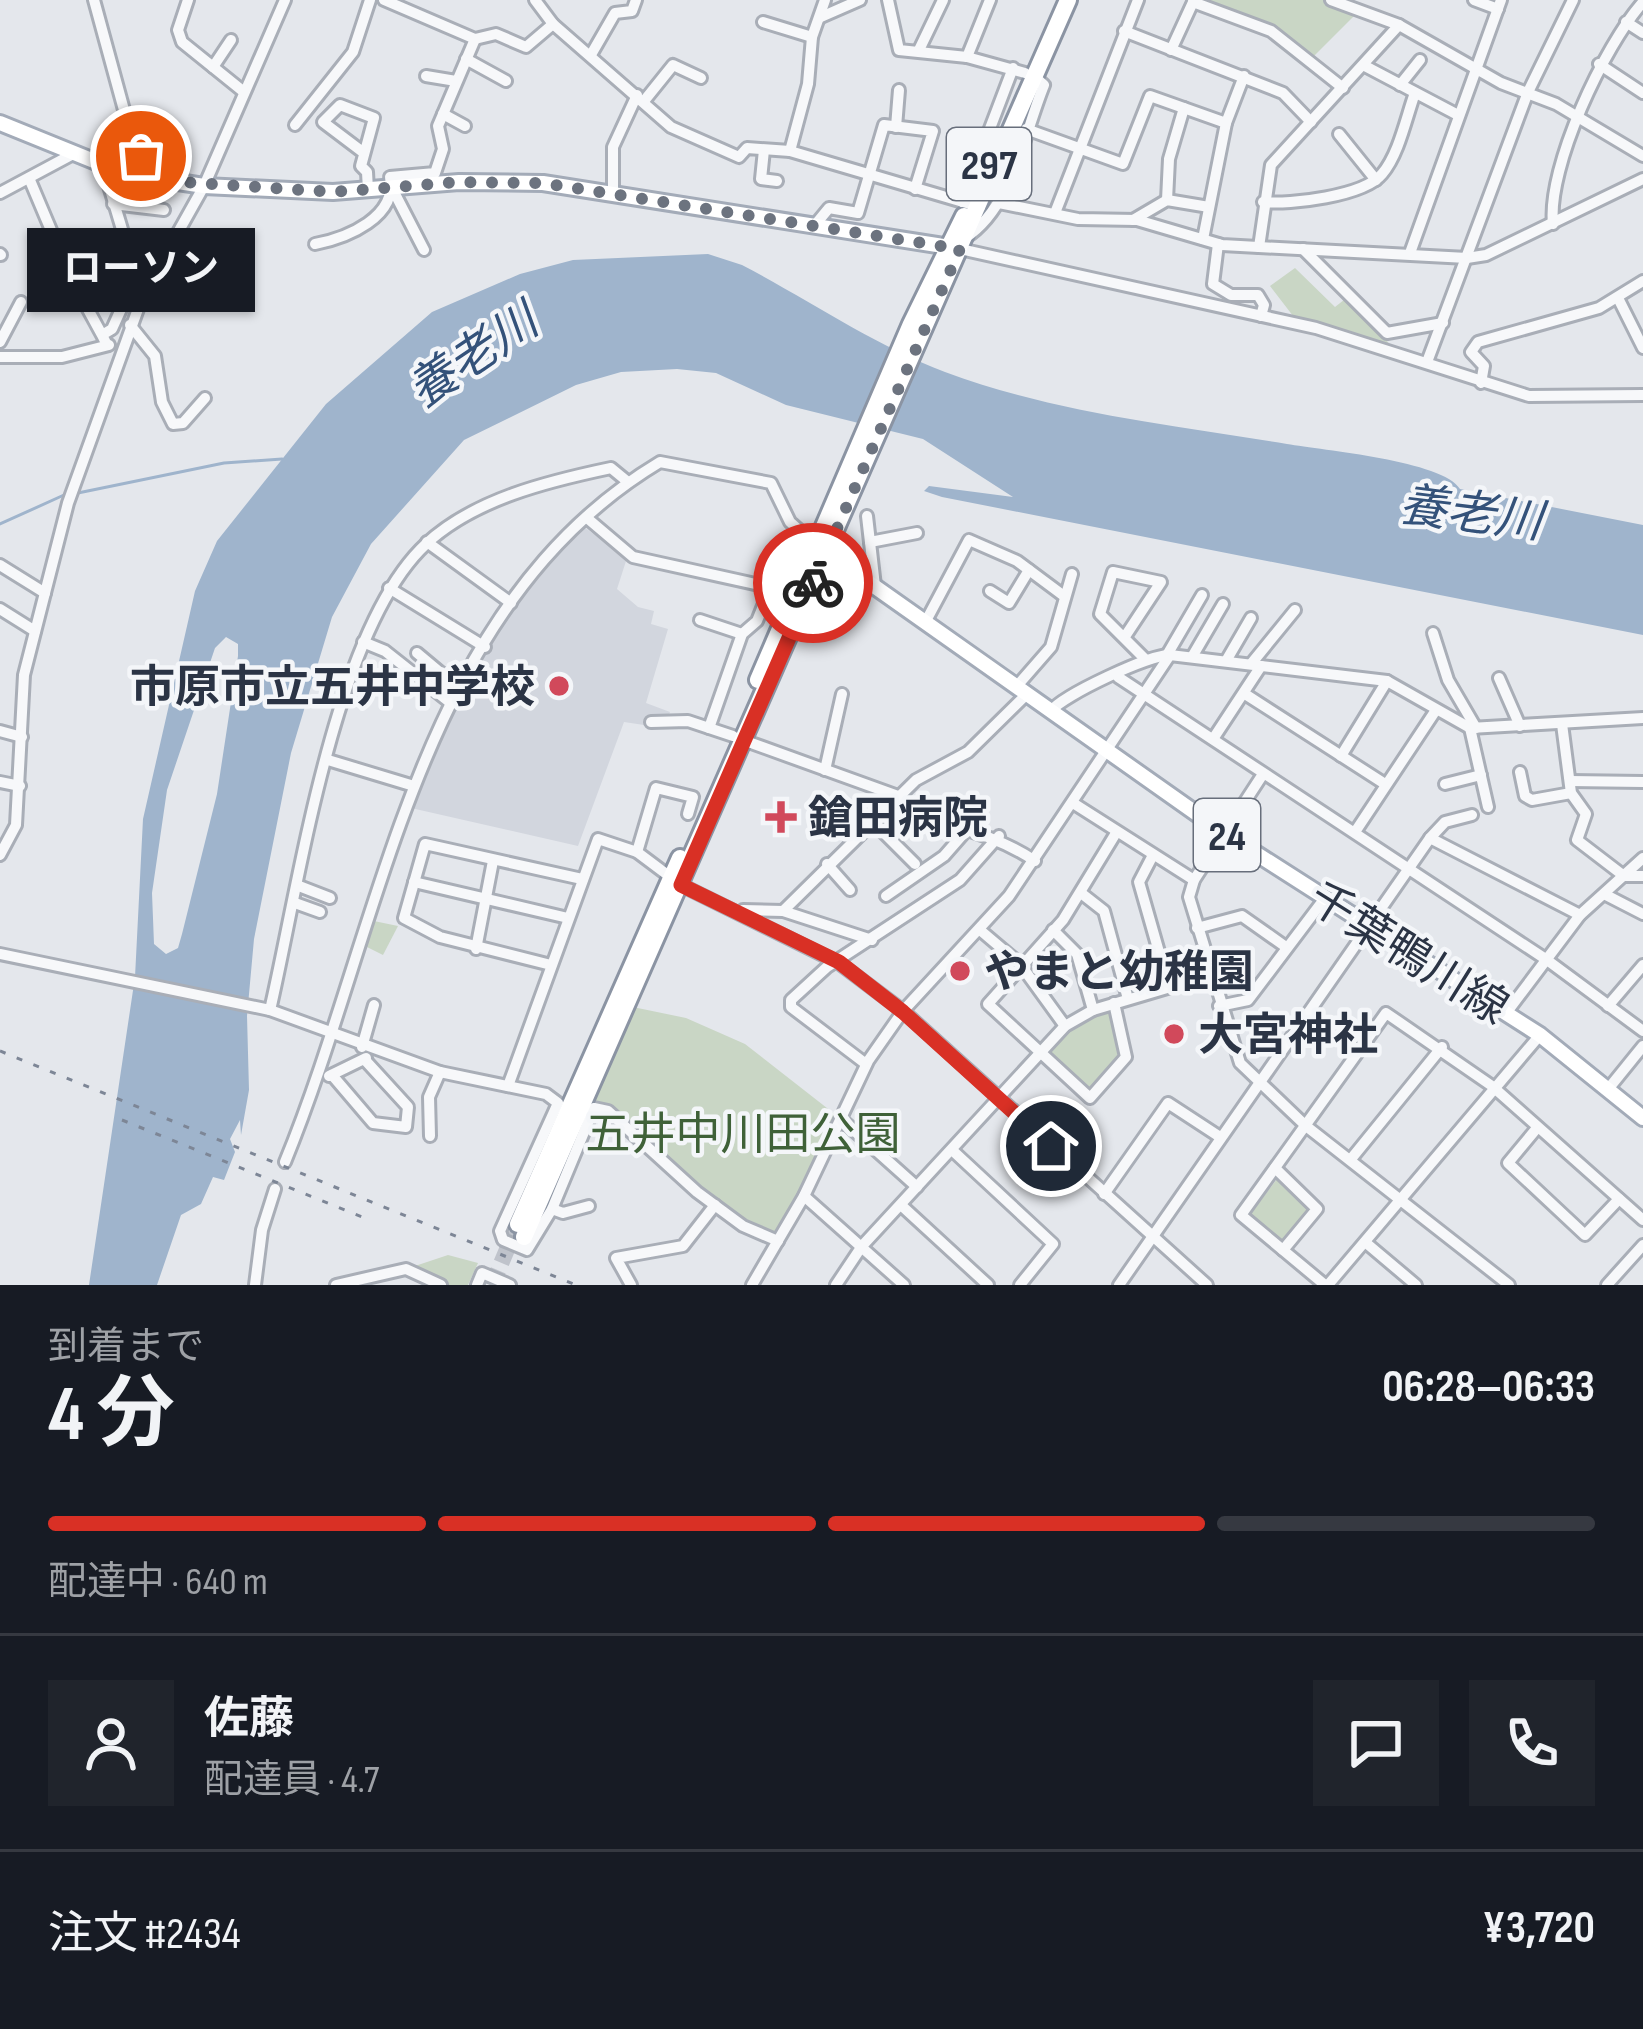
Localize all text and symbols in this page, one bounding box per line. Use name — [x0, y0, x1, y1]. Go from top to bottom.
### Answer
pin — [90, 105, 192, 207]
icon: bag — [108, 123, 174, 189]
road number: 297 — [947, 128, 1031, 200]
callout: ローソン — [27, 228, 255, 312]
text: ローソン — [63, 246, 219, 293]
water label: 養老川 — [398, 290, 553, 421]
water label: 養老川 — [1396, 477, 1551, 552]
courier — [753, 523, 873, 643]
icon: bike — [780, 550, 846, 616]
place label: 市原市立五井中学校 — [130, 661, 535, 716]
marker: 市原市立五井中学校 — [546, 673, 572, 699]
place label: 鎗田病院 — [808, 792, 988, 847]
road number: 24 — [1194, 799, 1260, 871]
marker: 鎗田病院 — [765, 801, 797, 833]
street label: 千葉鴨川線 — [1298, 871, 1518, 1037]
place label: やまと幼稚園 — [984, 946, 1254, 1001]
marker: やまと幼稚園 — [947, 958, 973, 984]
place label: 大宮神社 — [1198, 1009, 1378, 1064]
marker: 大宮神社 — [1161, 1021, 1187, 1047]
pin — [1000, 1095, 1102, 1197]
park label: 五井中川田公園 — [585, 1108, 901, 1163]
icon: home — [1018, 1113, 1084, 1179]
text: 到着まで — [48, 1324, 204, 1371]
text: 06:28–06:33 — [1382, 1360, 1595, 1415]
text: 4 分 — [48, 1369, 174, 1462]
text: 配達中 · 640 m — [48, 1559, 268, 1606]
button: person — [48, 1680, 174, 1806]
button: chat — [1313, 1680, 1439, 1806]
button: phone — [1469, 1680, 1595, 1806]
text: 佐藤 — [204, 1692, 294, 1747]
text: 配達員 · 4.7 — [204, 1757, 379, 1804]
text: ¥3,720 — [1483, 1901, 1595, 1956]
text: 注文 #2434 — [48, 1907, 241, 1962]

